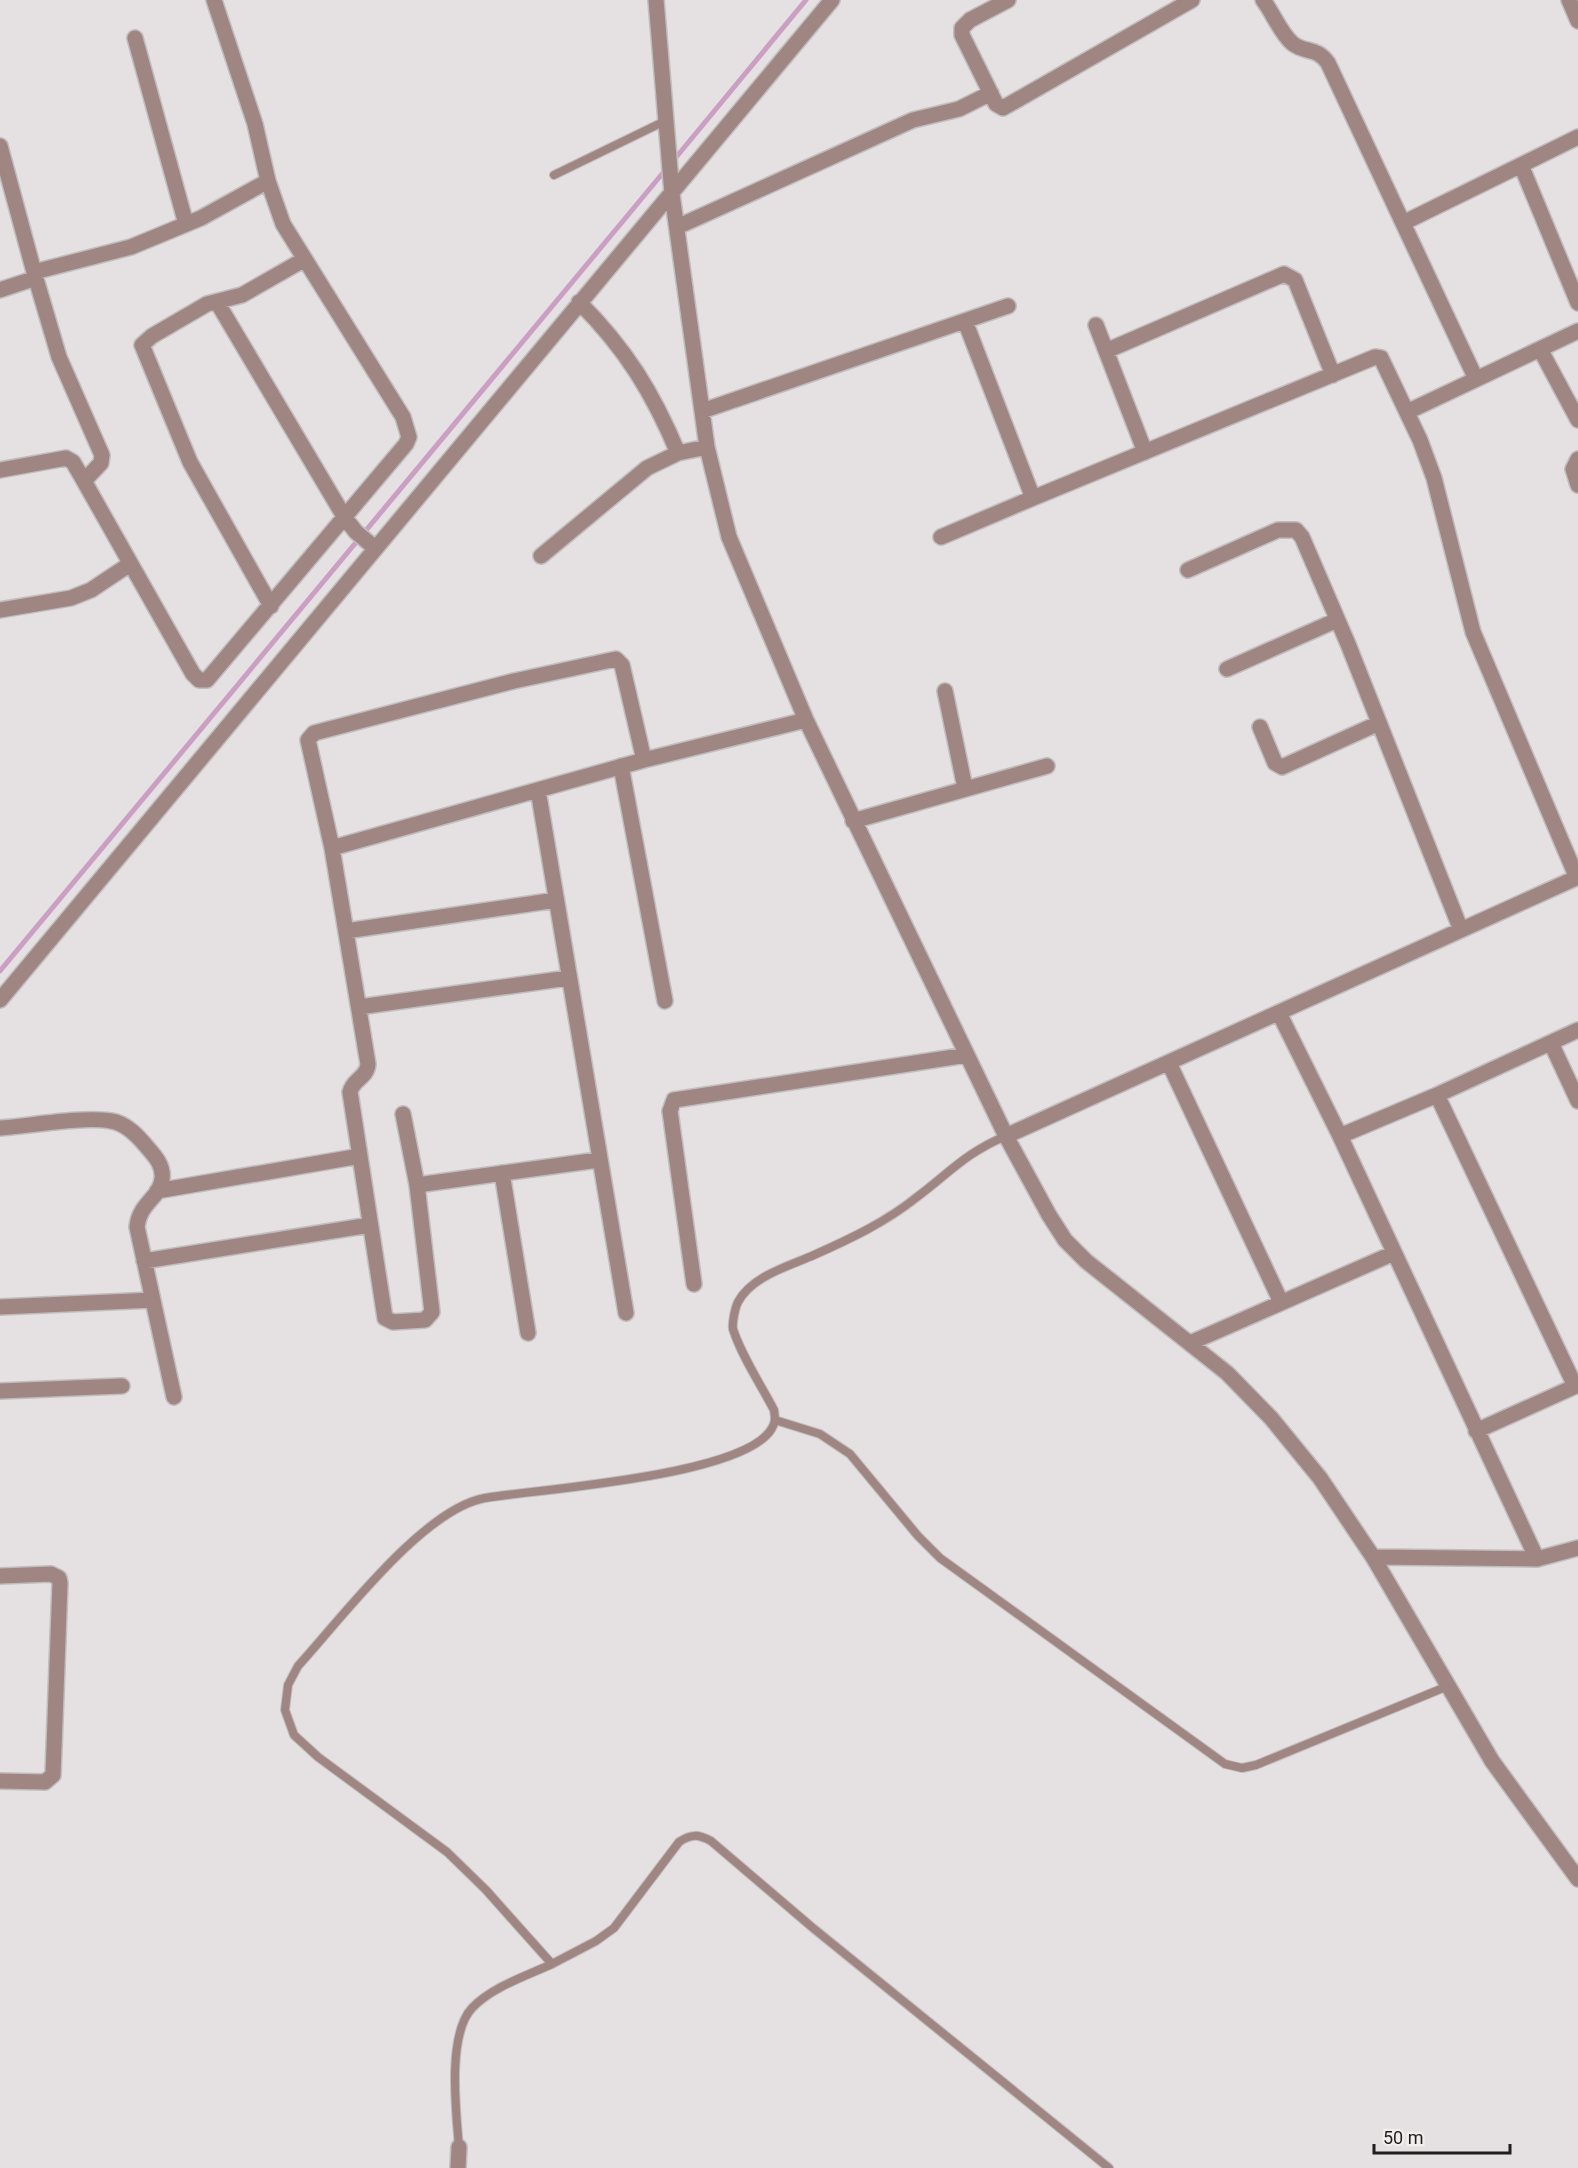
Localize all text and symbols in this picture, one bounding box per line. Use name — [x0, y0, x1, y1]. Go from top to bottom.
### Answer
scale bar — [1374, 2117, 1510, 2155]
text: 50 m — [1383, 2127, 1423, 2148]

